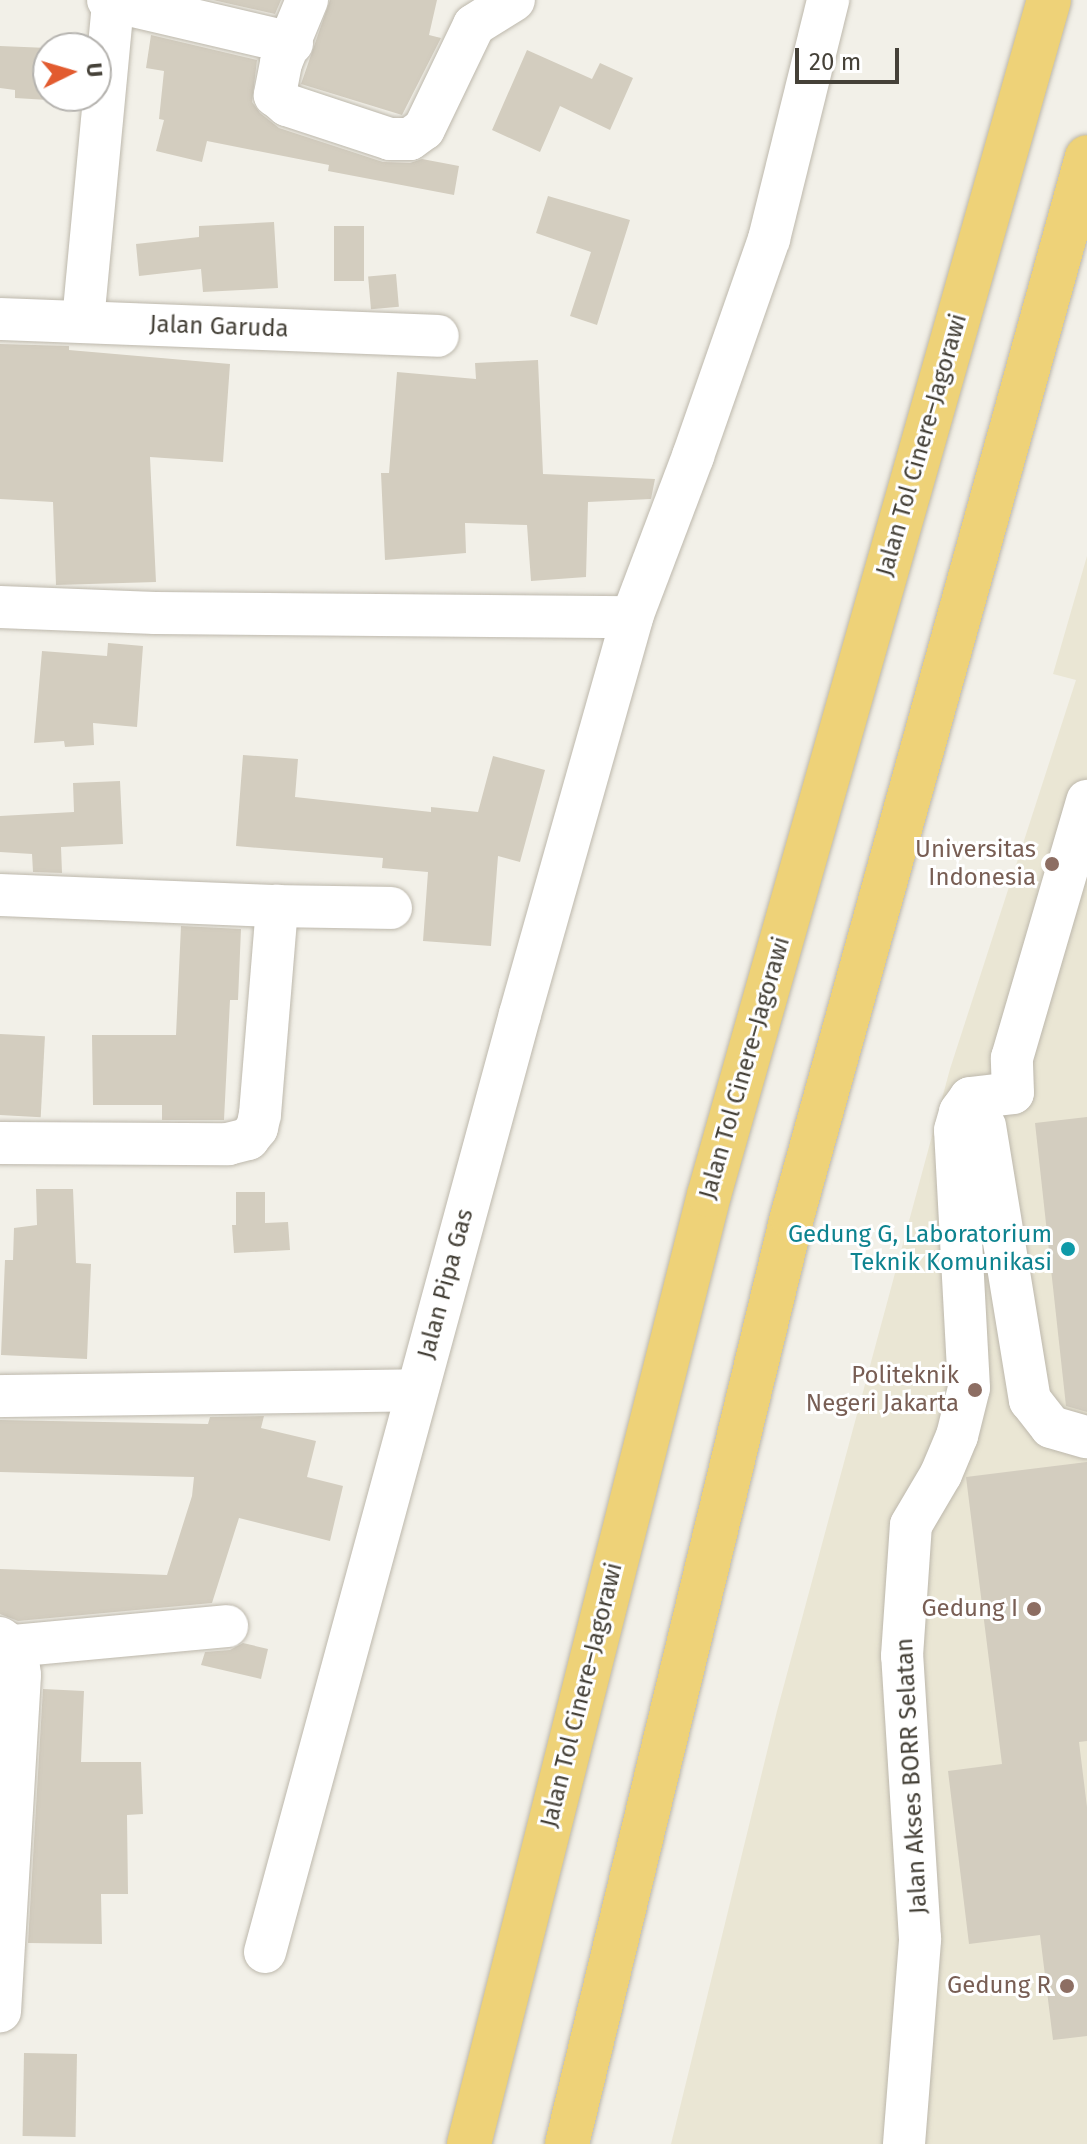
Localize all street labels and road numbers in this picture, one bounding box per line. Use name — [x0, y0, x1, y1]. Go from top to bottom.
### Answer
street label: Jalan Garuda — [149, 310, 289, 344]
street label: Jalan Tol Cinere–Jagorawi — [871, 310, 973, 580]
street label: Jalan Tol Cinere–Jagorawi — [694, 933, 796, 1203]
street label: Jalan Pipa Gas — [412, 1206, 480, 1362]
street label: Jalan Tol Cinere–Jagorawi — [535, 1560, 629, 1830]
street label: Jalan Akses BORR Selatan — [890, 1637, 934, 1915]

